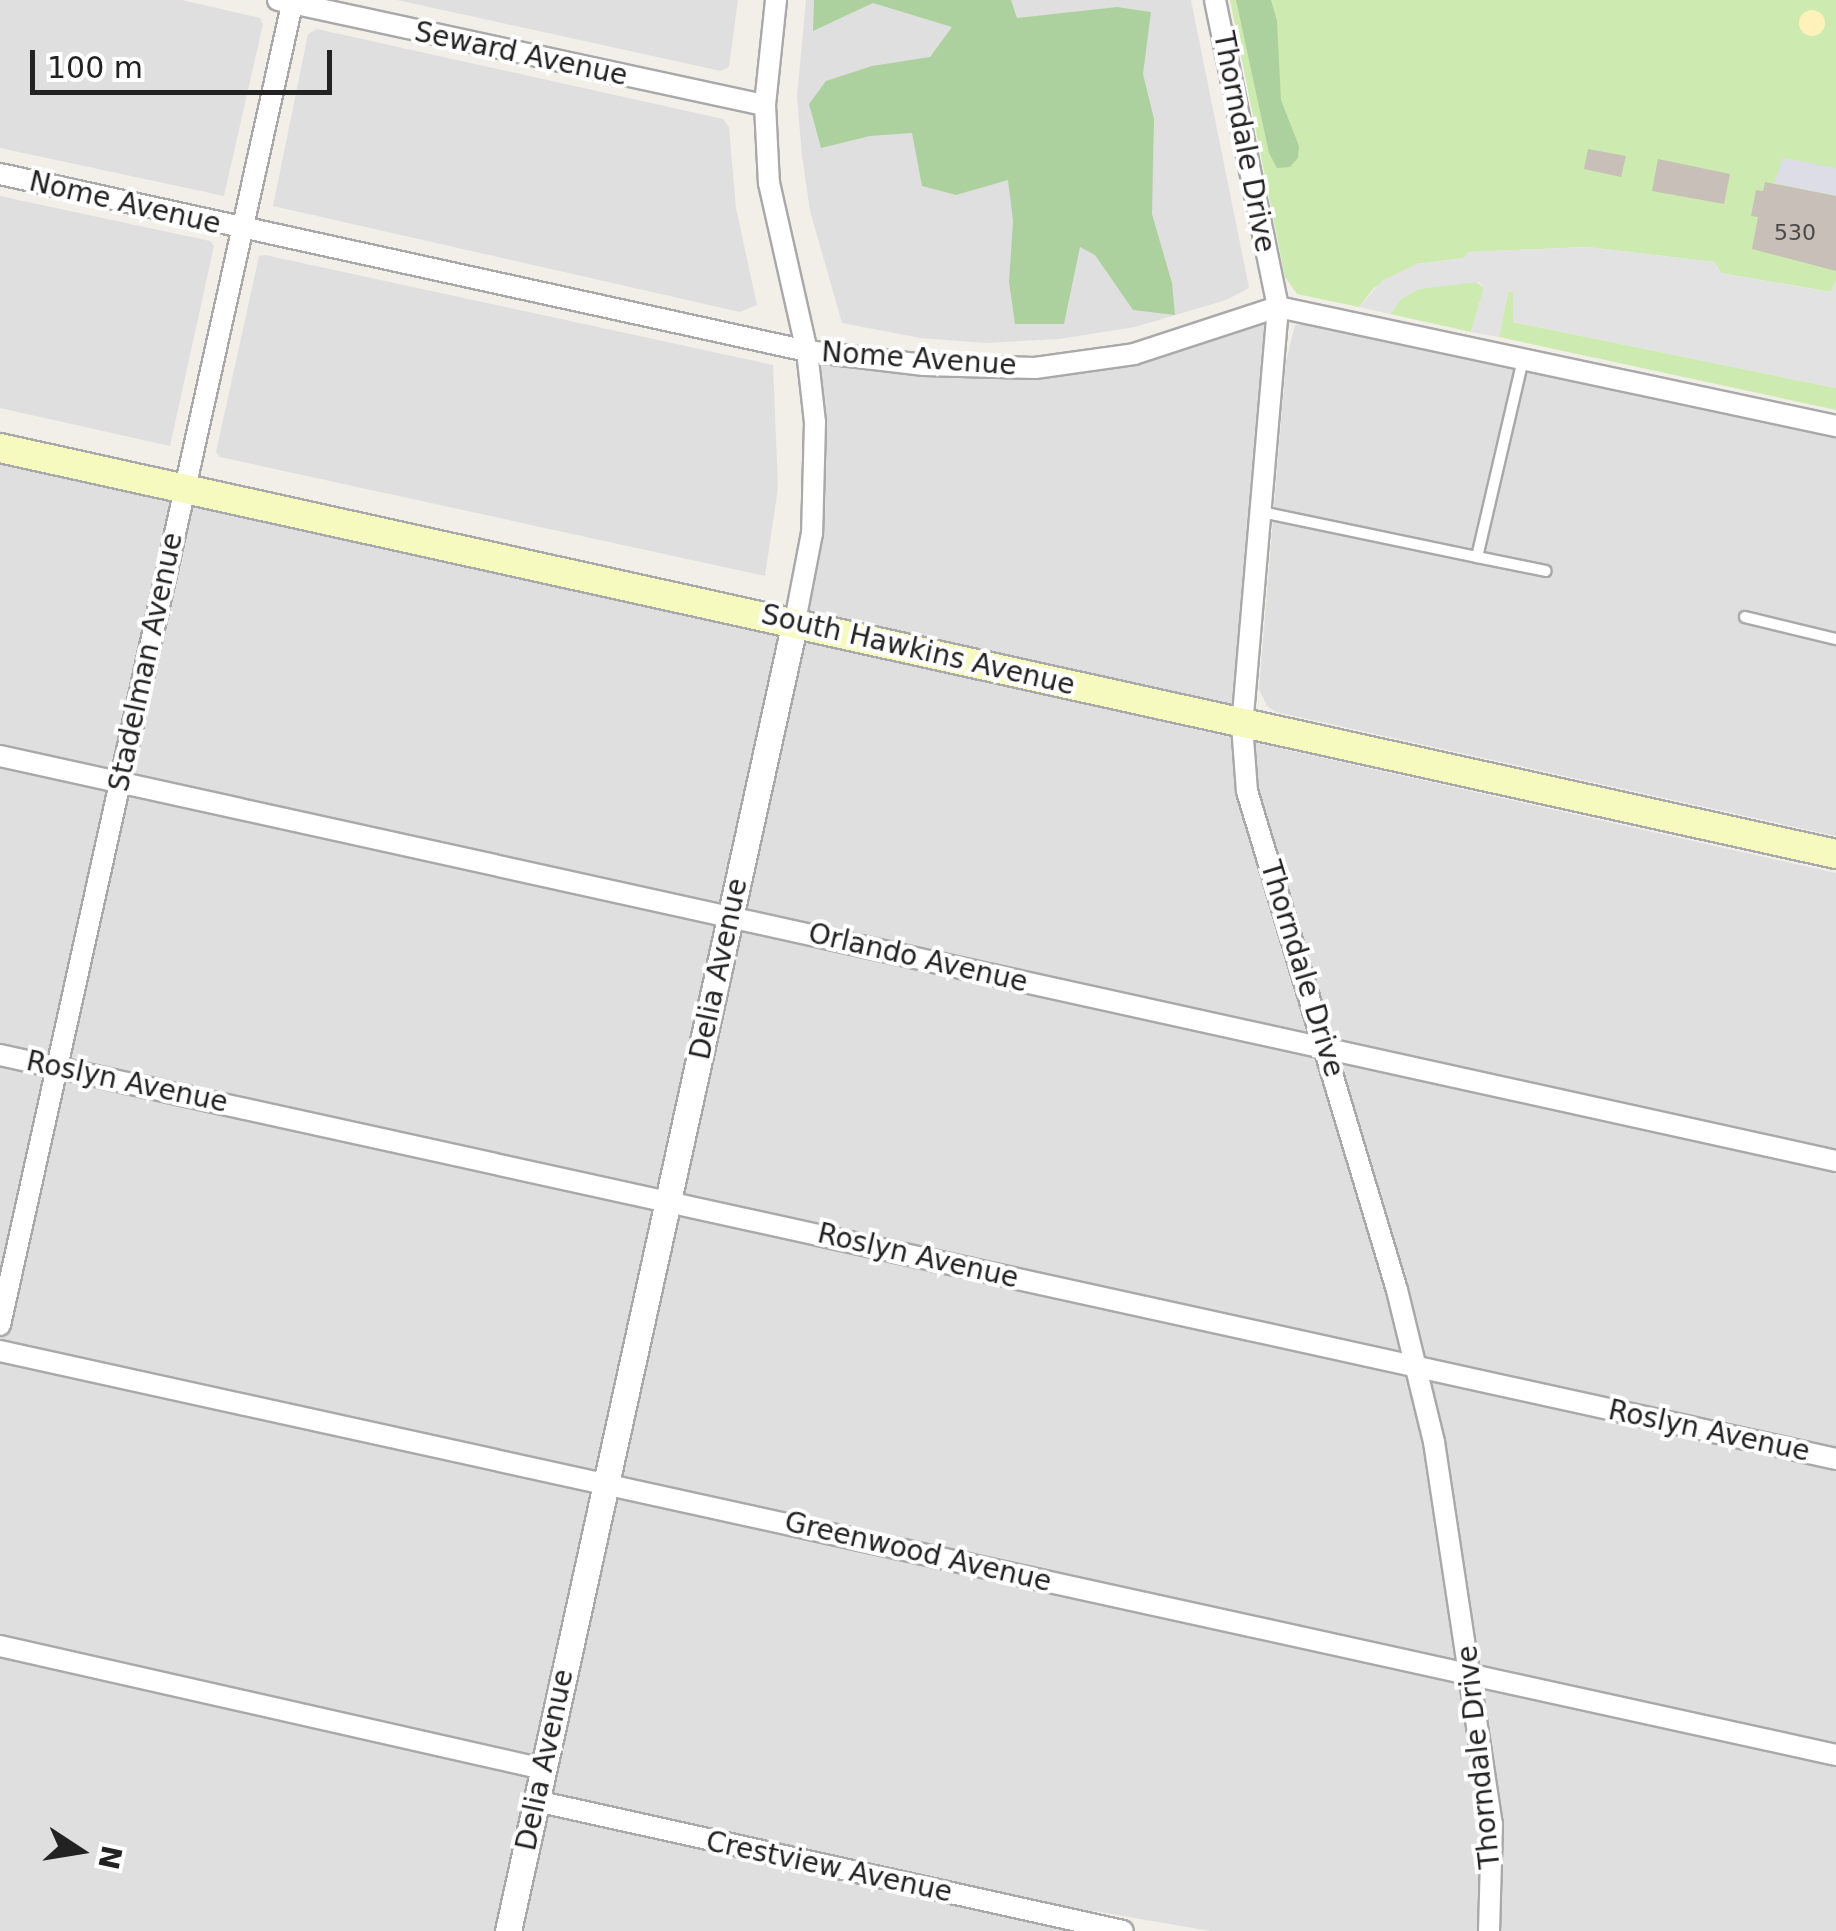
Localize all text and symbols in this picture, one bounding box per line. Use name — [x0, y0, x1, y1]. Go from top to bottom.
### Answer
street label: Seward Avenue — [411, 15, 631, 93]
street label: Thorndale Drive — [1206, 29, 1282, 255]
scale bar — [35, 30, 338, 92]
text: 100 m — [47, 50, 143, 85]
street label: Nome Avenue — [26, 165, 224, 241]
house number: 530 — [1774, 220, 1816, 246]
street label: Nome Avenue — [820, 335, 1018, 383]
street label: Stadelman Avenue — [102, 529, 190, 795]
street label: South Hawkins Avenue — [758, 598, 1078, 702]
street label: Thorndale Drive — [1253, 857, 1351, 1081]
street label: Delia Avenue — [683, 875, 755, 1063]
street label: Orlando Avenue — [805, 916, 1031, 1000]
street label: Roslyn Avenue — [23, 1044, 231, 1120]
street label: Roslyn Avenue — [814, 1217, 1022, 1295]
street label: Roslyn Avenue — [1605, 1393, 1813, 1469]
street label: Greenwood Avenue — [781, 1505, 1055, 1599]
street label: Thorndale Drive — [1451, 1644, 1507, 1870]
street label: Delia Avenue — [509, 1666, 581, 1854]
north arrow — [30, 1801, 130, 1901]
street label: Crestview Avenue — [703, 1825, 955, 1909]
text: N — [91, 1842, 128, 1872]

